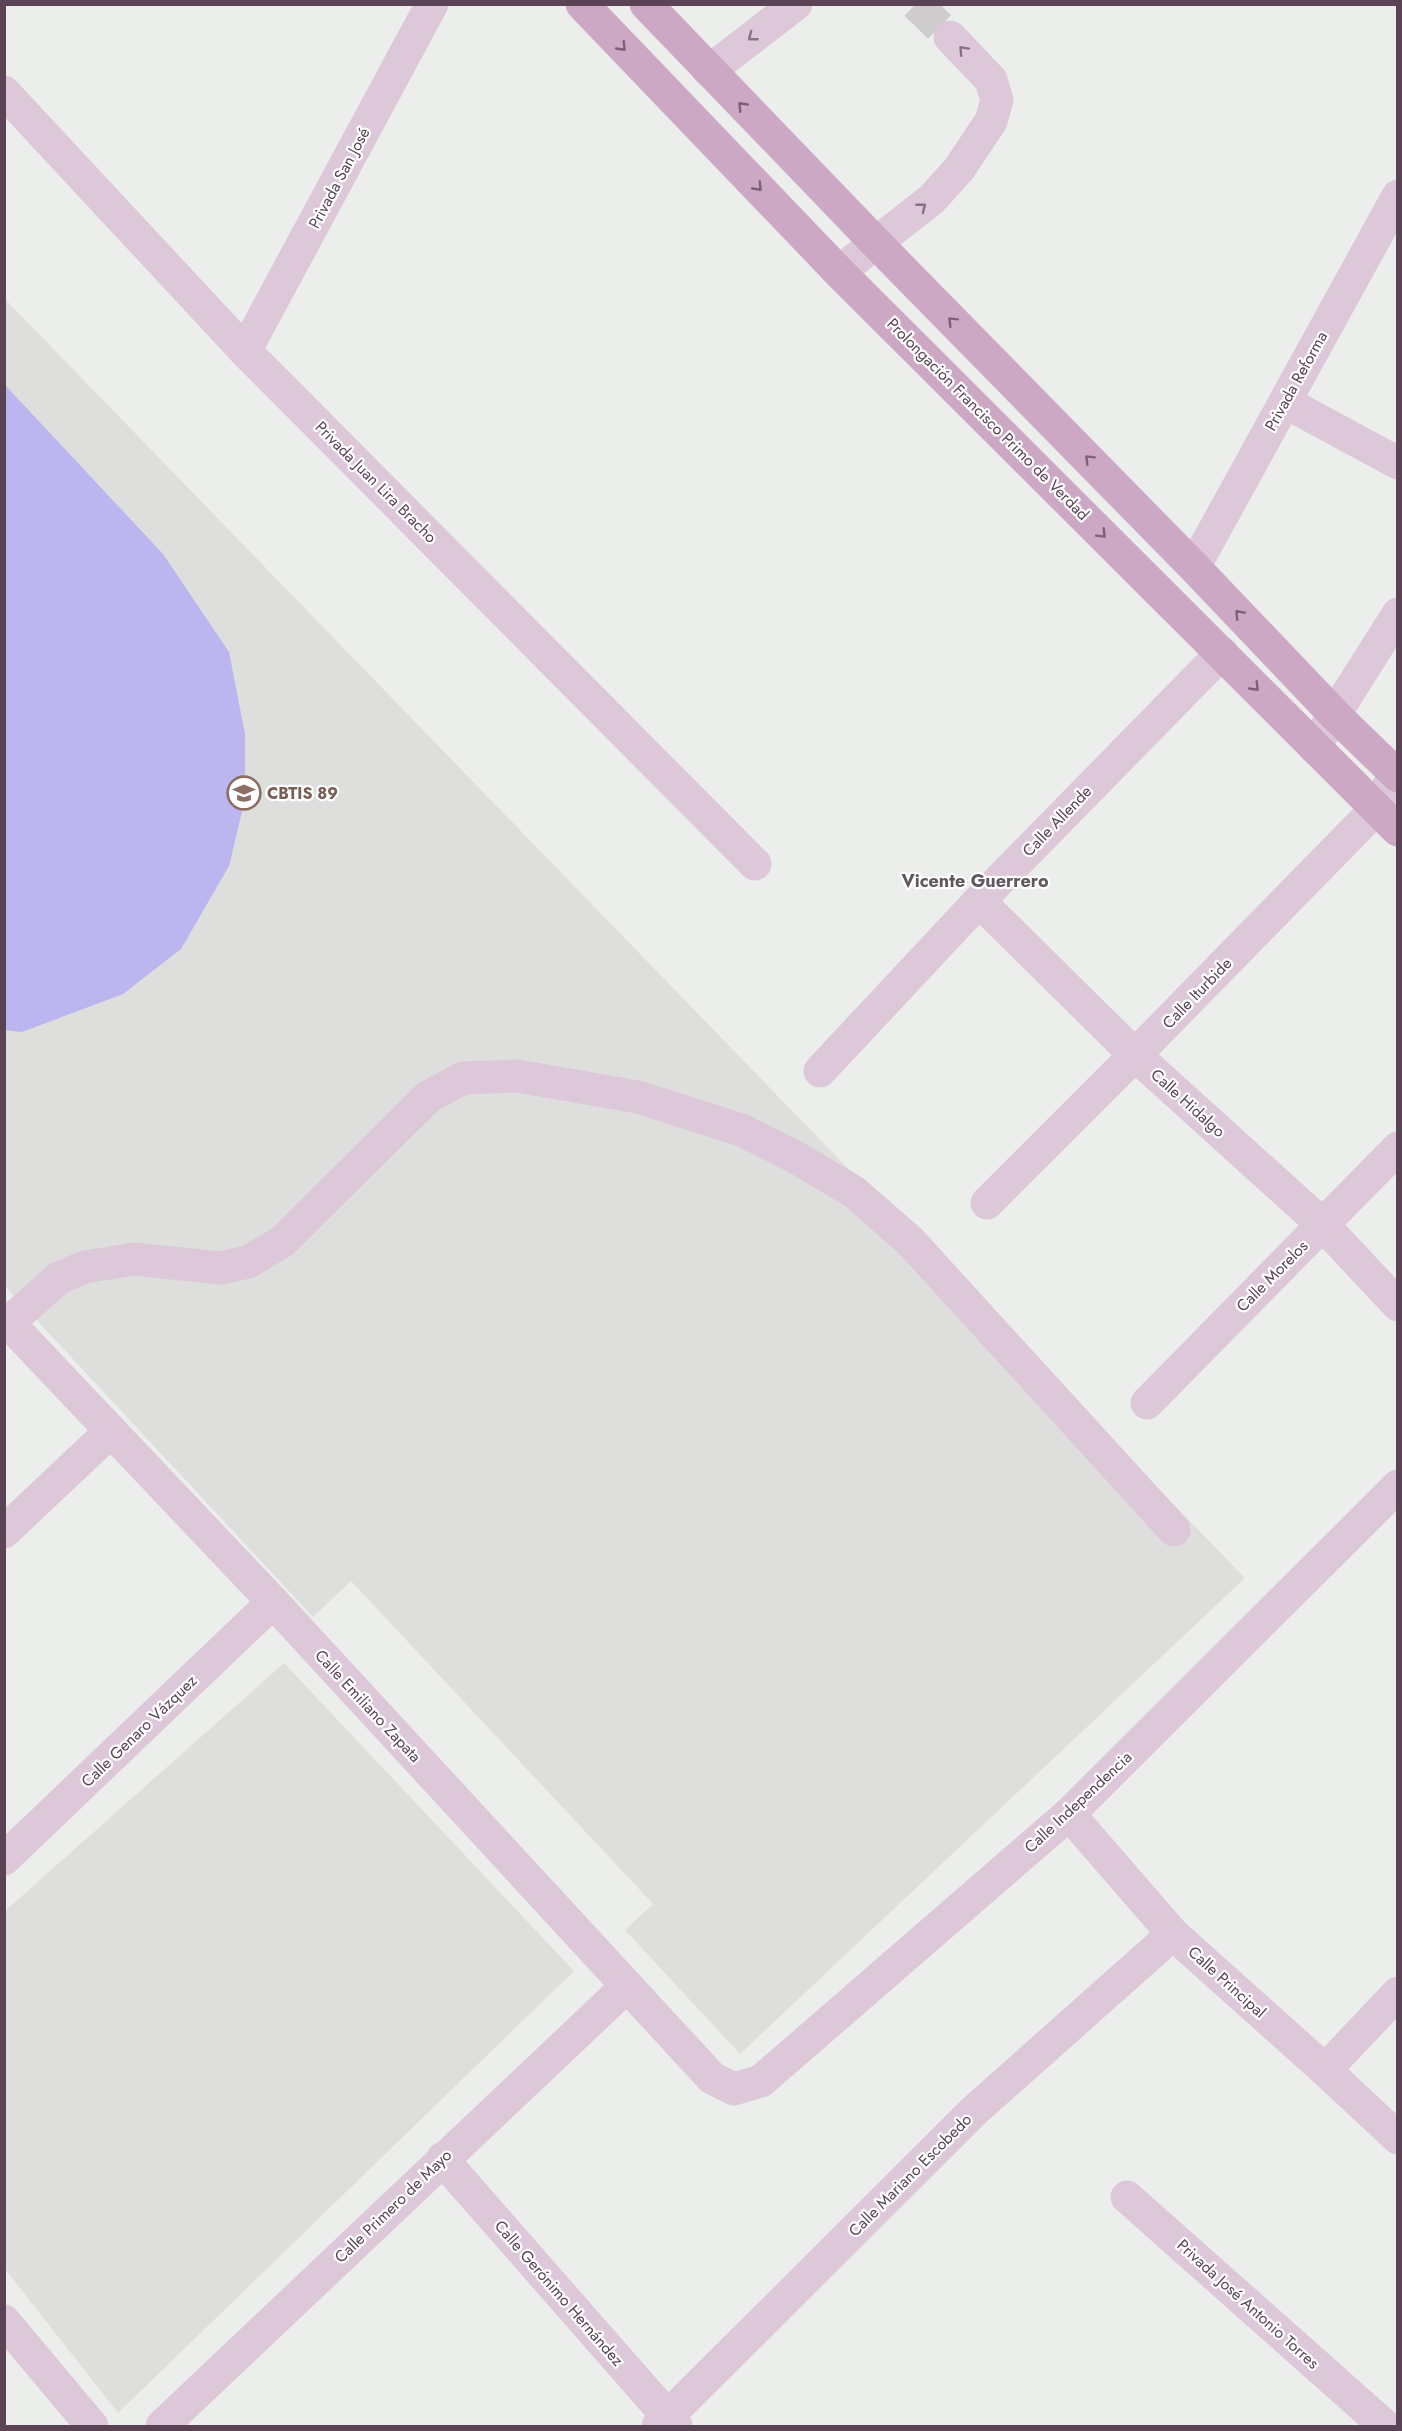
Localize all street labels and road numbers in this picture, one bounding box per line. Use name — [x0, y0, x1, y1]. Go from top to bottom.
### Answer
street label: Privada San José — [303, 123, 375, 233]
street label: Prolongación Francisco Primo de Verdad — [882, 313, 1094, 525]
street label: Privada Reforma — [1259, 327, 1333, 435]
street label: Privada Juan Lira Bracho — [310, 416, 442, 548]
street label: Calle Allende — [1017, 780, 1097, 862]
street label: Calle Iturbide — [1157, 952, 1237, 1034]
street label: Calle Hidalgo — [1146, 1063, 1230, 1143]
street label: Calle Morelos — [1231, 1235, 1313, 1317]
street label: Calle Emiliano Zapata — [310, 1644, 426, 1768]
street label: Calle Genaro Vázquez — [76, 1669, 202, 1792]
street label: Calle Independencia — [1019, 1746, 1137, 1858]
street label: Calle Principal — [1183, 1941, 1271, 2023]
street label: Calle Mariano Escobedo — [843, 2108, 977, 2242]
street label: Calle Primero de Mayo — [329, 2144, 457, 2268]
street label: Calle Gerónimo Hernández — [489, 2215, 629, 2371]
street label: Privada José Antonio Torres — [1172, 2234, 1324, 2374]

